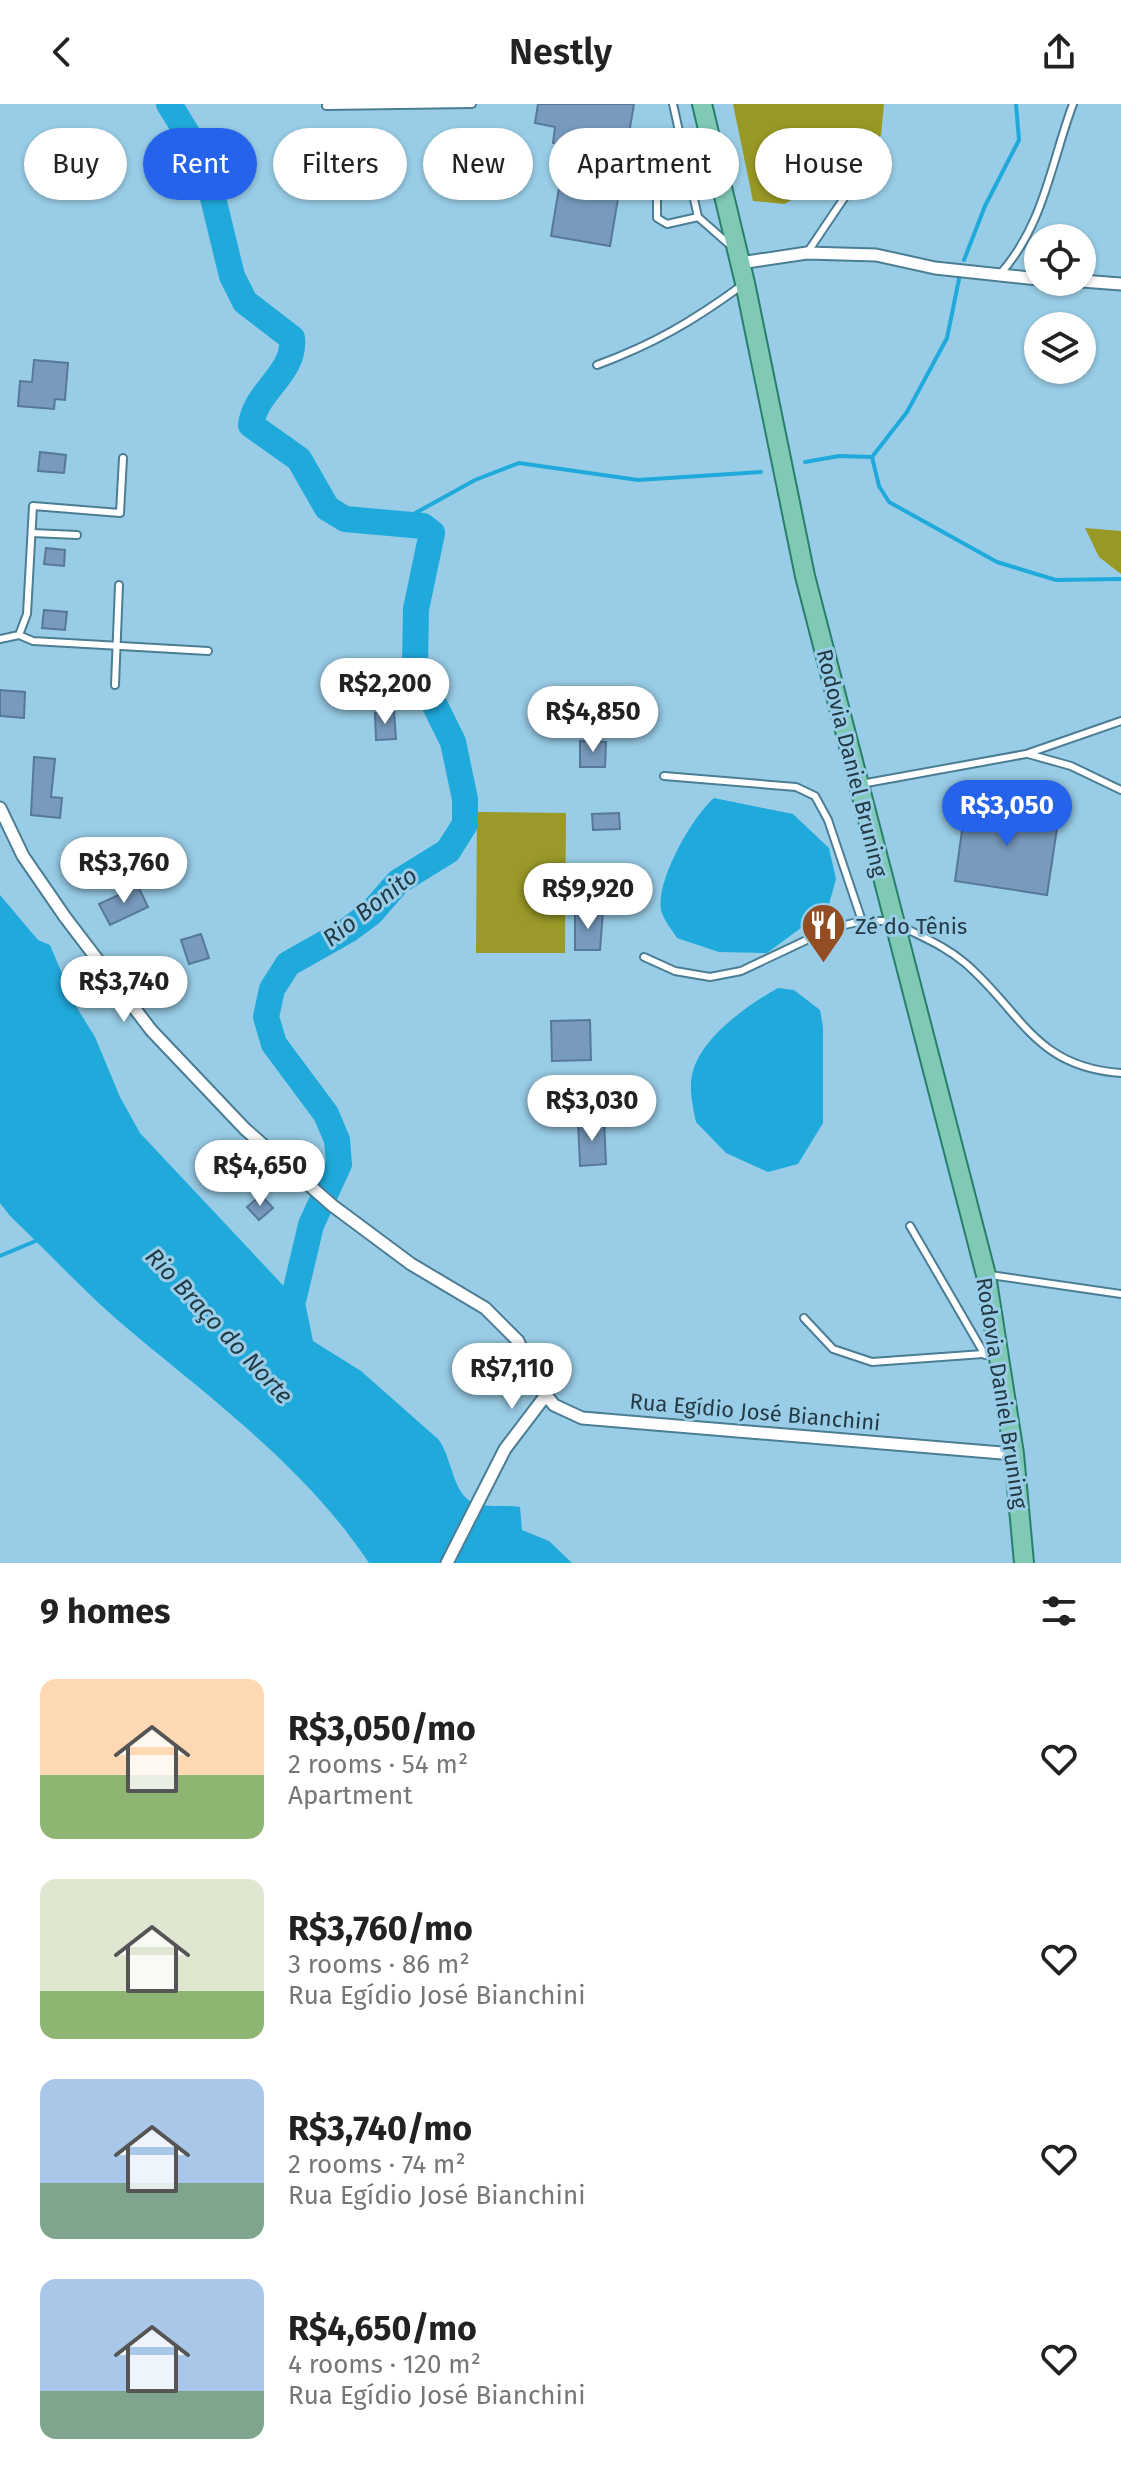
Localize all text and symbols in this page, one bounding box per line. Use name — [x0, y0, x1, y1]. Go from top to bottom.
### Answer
icon: back — [40, 30, 84, 74]
text: Nestly — [509, 30, 612, 74]
icon: share — [1037, 30, 1081, 74]
chip: Buy — [24, 128, 127, 200]
chip: Rent — [143, 128, 257, 200]
chip: Filters — [273, 128, 407, 200]
chip: New — [423, 128, 533, 200]
chip: Apartment — [549, 128, 739, 200]
chip: House — [755, 128, 892, 200]
map controls — [1024, 224, 1096, 384]
button: locate — [1024, 224, 1096, 296]
button: layers — [1024, 312, 1096, 384]
street label: Rodovia Daniel Bruning — [811, 646, 894, 880]
pin: R$2,200 — [311, 658, 459, 726]
text: R$2,200 — [338, 668, 432, 699]
pin: R$4,850 — [519, 686, 667, 754]
text: R$4,850 — [545, 696, 641, 727]
pin: R$3,050 — [933, 780, 1081, 848]
text: R$3,050 — [960, 790, 1054, 821]
pin: R$3,760 — [50, 837, 198, 905]
text: R$3,760 — [78, 847, 170, 878]
water label: Rio Bonito — [317, 861, 423, 953]
pin: R$9,920 — [514, 863, 662, 931]
text: R$9,920 — [542, 873, 634, 904]
restaurant icon: Zé do Tênis — [800, 902, 848, 965]
place label: Zé do Tênis — [855, 913, 967, 940]
pin: R$3,740 — [50, 956, 198, 1024]
text: R$3,740 — [79, 966, 169, 997]
pin: R$3,030 — [518, 1075, 666, 1143]
text: R$3,030 — [545, 1085, 639, 1116]
pin: R$4,650 — [186, 1140, 334, 1208]
text: R$4,650 — [213, 1150, 307, 1181]
water label: Rio Braço do Norte — [140, 1242, 298, 1410]
street label: Rodovia Daniel Bruning — [970, 1275, 1034, 1511]
pin: R$7,110 — [438, 1343, 586, 1411]
text: R$7,110 — [470, 1353, 554, 1384]
street label: Rua Egídio José Bianchini — [628, 1388, 882, 1436]
icon: filters — [1037, 1589, 1081, 1633]
text: 9 homes — [40, 1591, 171, 1632]
text: R$3,050/mo — [288, 1708, 476, 1749]
icon: home — [104, 1711, 200, 1807]
icon: heart — [1037, 1737, 1081, 1781]
text: 2 rooms · 54 m² — [288, 1749, 468, 1780]
text: Apartment — [288, 1780, 413, 1811]
text: R$3,760/mo — [288, 1908, 473, 1949]
icon: home — [104, 1911, 200, 2007]
icon: heart — [1037, 1937, 1081, 1981]
text: 3 rooms · 86 m² — [288, 1949, 470, 1980]
text: Rua Egídio José Bianchini — [288, 1980, 586, 2011]
text: R$3,740/mo — [288, 2108, 472, 2149]
icon: home — [104, 2111, 200, 2207]
icon: heart — [1037, 2137, 1081, 2181]
text: 2 rooms · 74 m² — [288, 2149, 466, 2180]
text: Rua Egídio José Bianchini — [288, 2180, 586, 2211]
text: R$4,650/mo — [288, 2308, 477, 2349]
icon: home — [104, 2311, 200, 2407]
icon: heart — [1037, 2337, 1081, 2381]
text: 4 rooms · 120 m² — [288, 2349, 481, 2380]
text: Rua Egídio José Bianchini — [288, 2380, 586, 2411]

